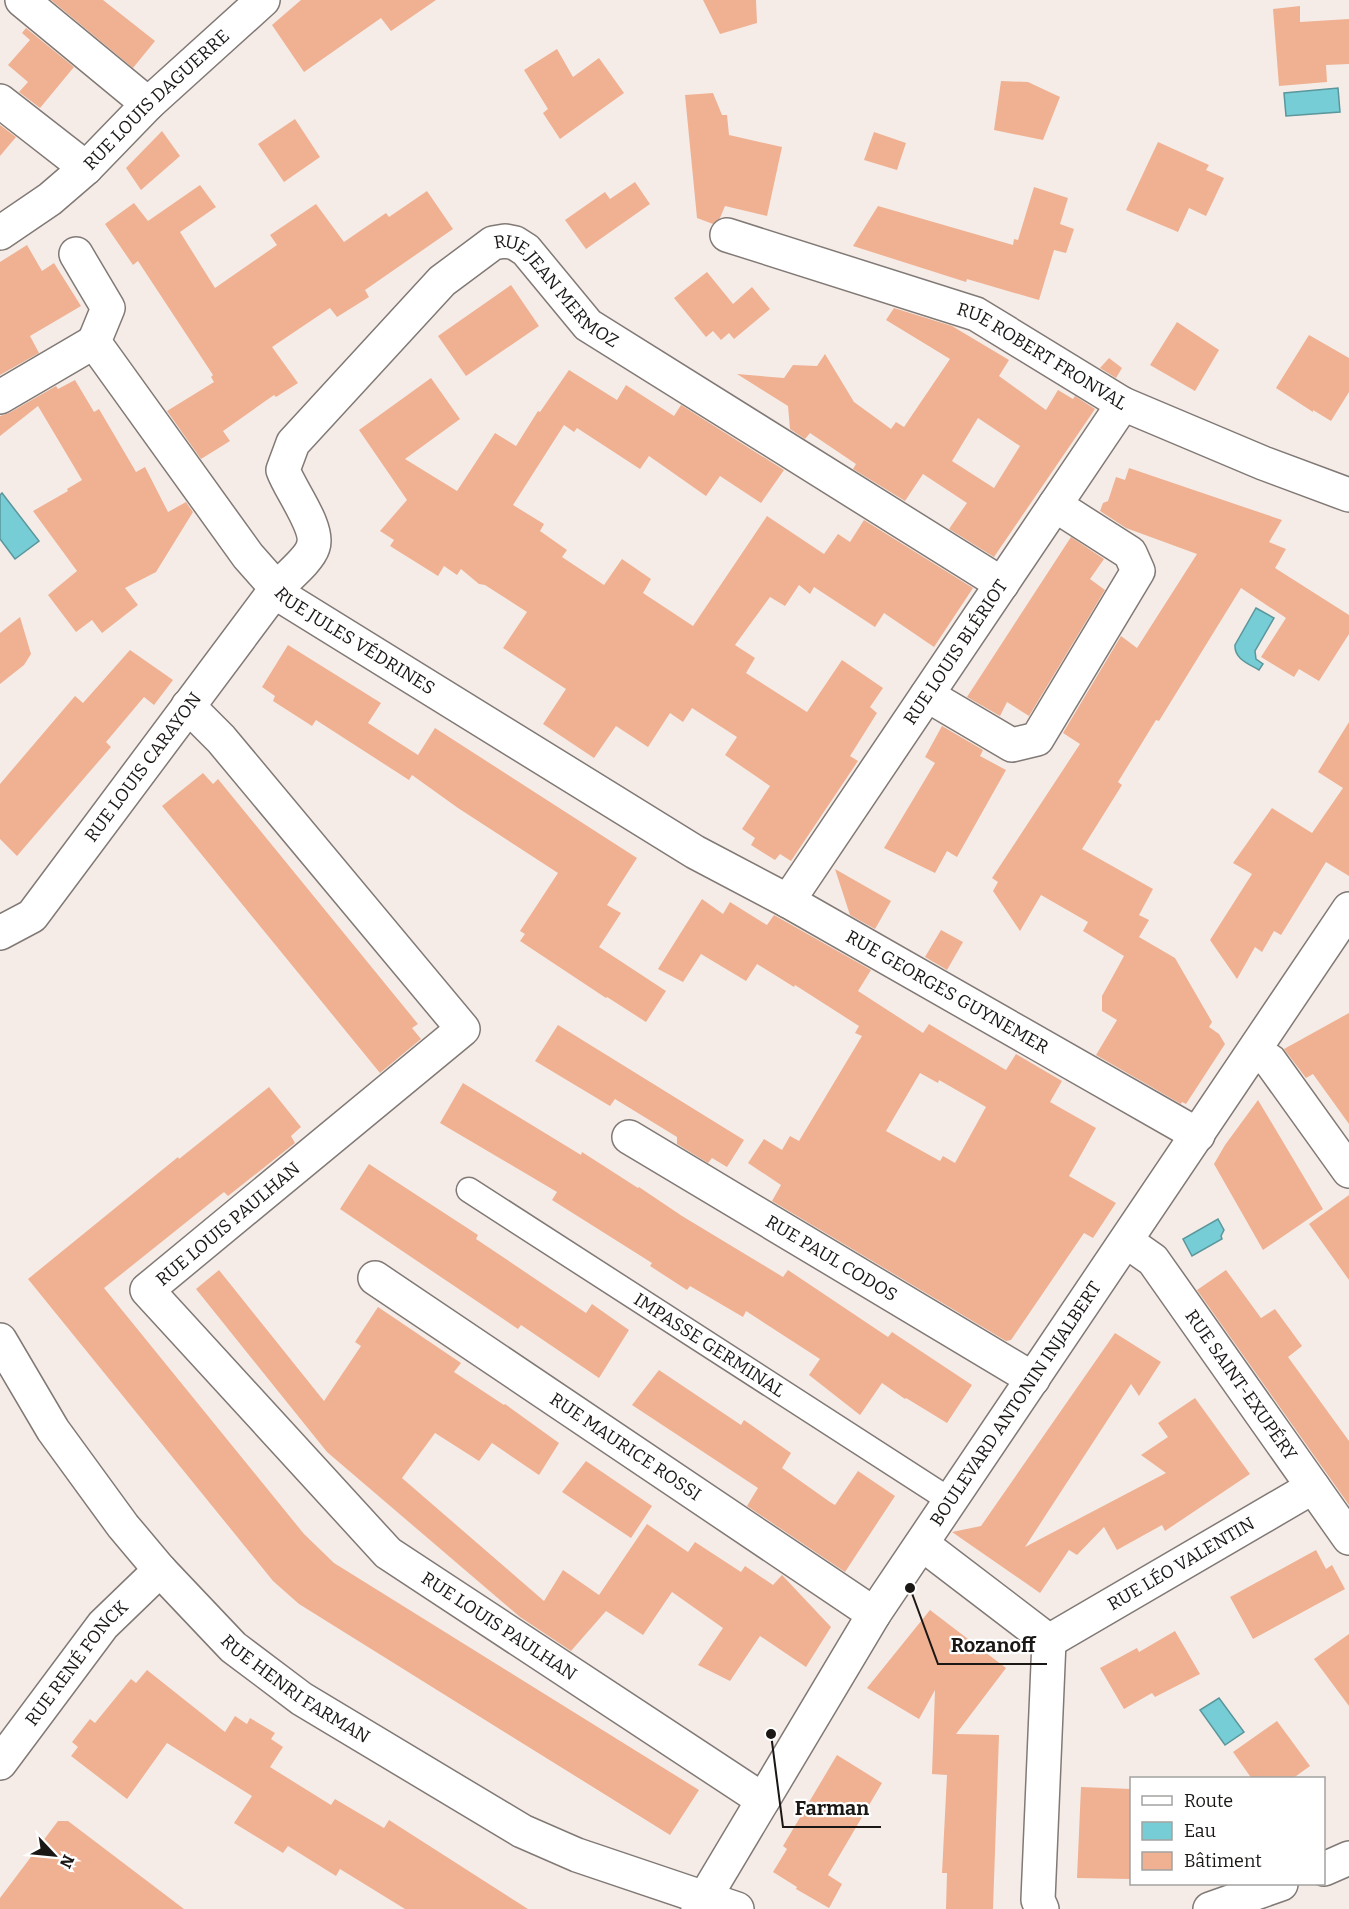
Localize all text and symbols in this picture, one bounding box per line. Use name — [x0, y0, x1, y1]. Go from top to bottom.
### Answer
street label: RUE LOUIS DAGUERRE — [79, 25, 234, 175]
street label: RUE JEAN MERMOZ — [492, 230, 623, 352]
street label: RUE ROBERT FRONVAL — [954, 298, 1131, 415]
street label: RUE LOUIS BLÉRIOT — [899, 575, 1013, 729]
street label: RUE JULES VÉDRINES — [270, 583, 439, 699]
street label: RUE LOUIS CARAYON — [80, 688, 206, 846]
street label: RUE GEORGES GUYNEMER — [842, 925, 1053, 1058]
street label: RUE LOUIS PAULHAN — [152, 1157, 304, 1291]
street label: RUE PAUL CODOS — [762, 1210, 901, 1306]
street label: BOULEVARD ANTONIN INJALBERT — [925, 1277, 1106, 1530]
street label: IMPASSE GERMINAL — [630, 1288, 789, 1402]
street label: RUE SAINT-EXUPÉRY — [1181, 1305, 1302, 1465]
street label: RUE MAURICE ROSSI — [546, 1388, 705, 1505]
street label: RUE LÉO VALENTIN — [1104, 1512, 1259, 1615]
street label: RUE LOUIS PAULHAN — [417, 1567, 581, 1685]
street label: RUE RENÉ FONCK — [21, 1596, 133, 1730]
callout: Rozanoff — [938, 1626, 1047, 1664]
street label: RUE HENRI FARMAN — [216, 1630, 374, 1748]
text: Rozanoff — [951, 1633, 1037, 1657]
legend — [1130, 1777, 1325, 1885]
callout: Farman — [783, 1789, 881, 1827]
text: Route — [1184, 1790, 1233, 1812]
text: Farman — [795, 1796, 869, 1820]
text: Eau — [1184, 1820, 1216, 1842]
north arrow — [24, 1825, 84, 1885]
text: Bâtiment — [1184, 1850, 1262, 1872]
text: N — [56, 1852, 78, 1871]

